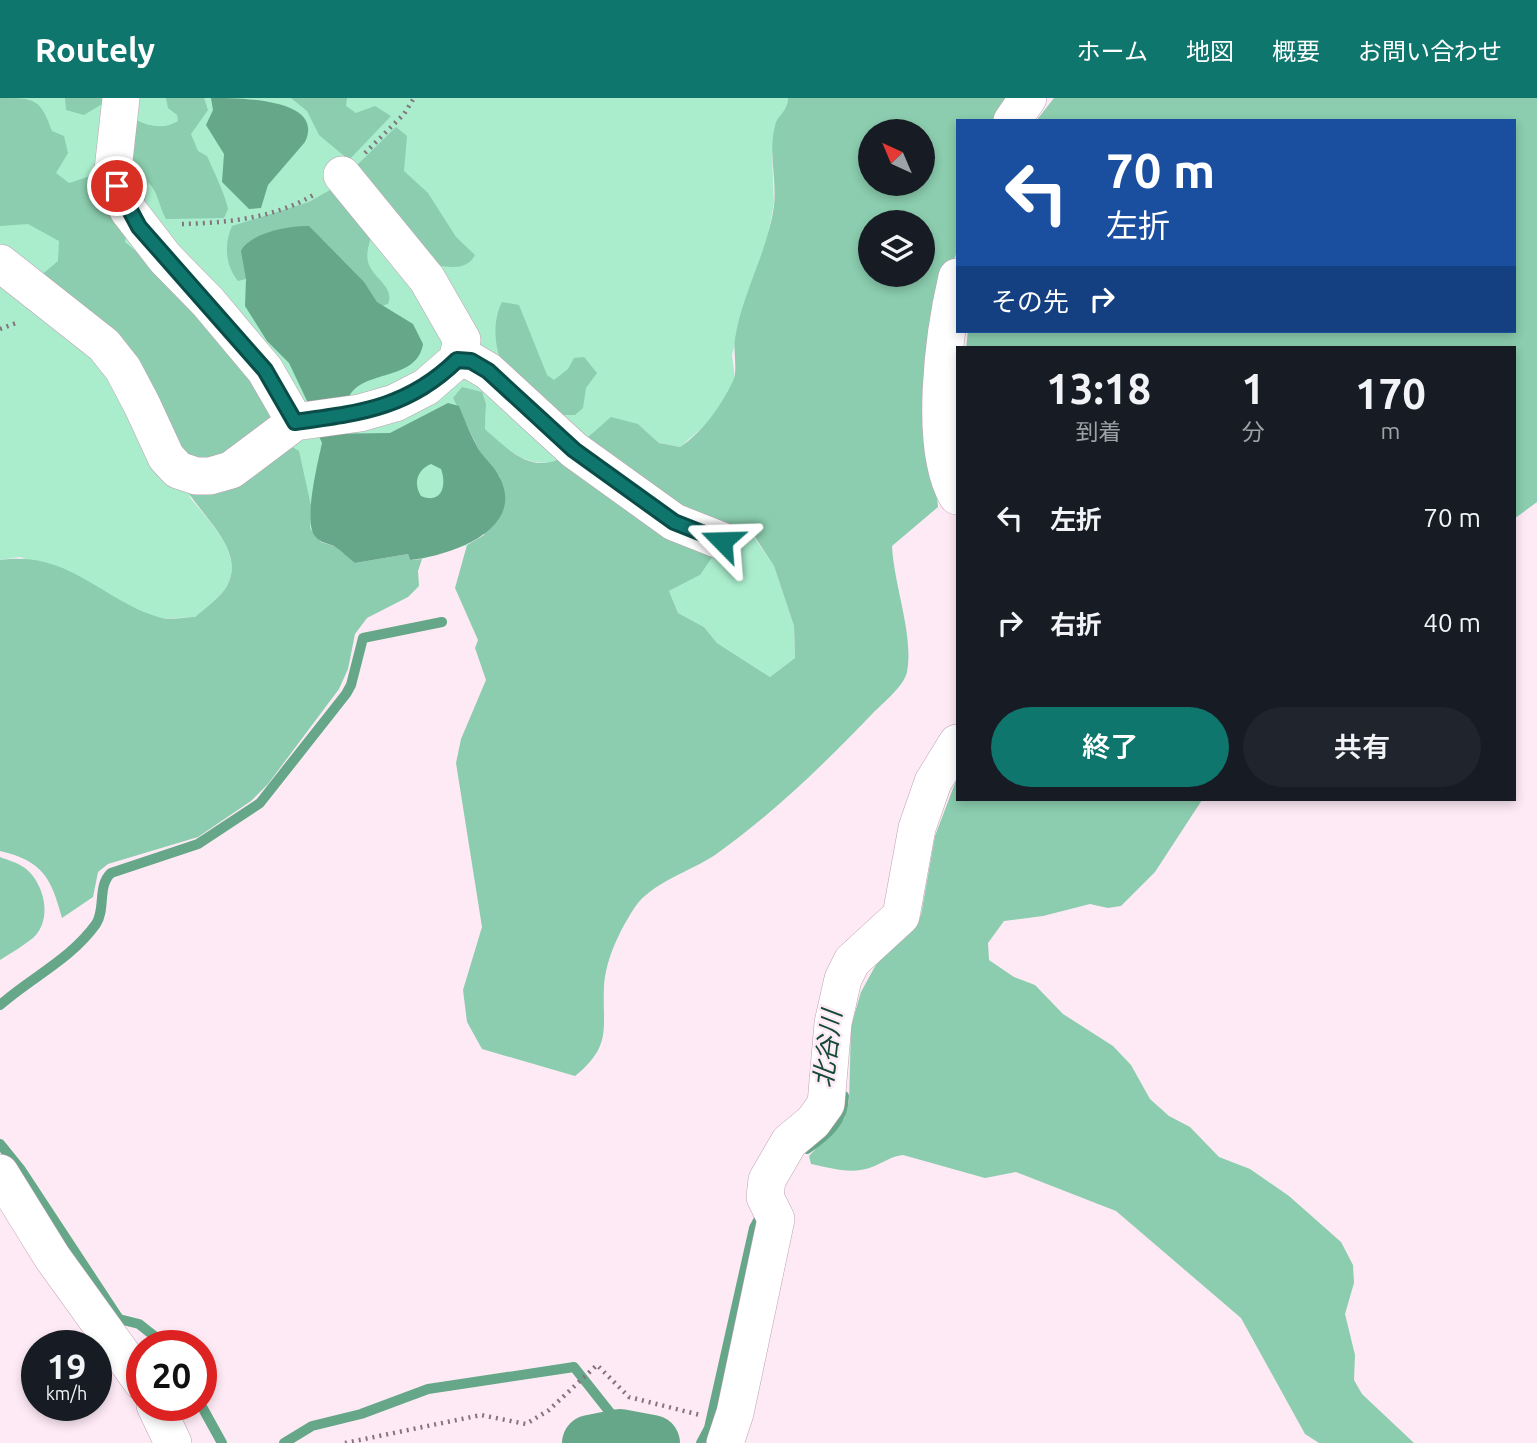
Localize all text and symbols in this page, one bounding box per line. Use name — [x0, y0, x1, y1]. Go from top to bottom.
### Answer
text: Routely — [35, 31, 155, 68]
text: ホーム — [1077, 38, 1148, 65]
text: 地図 — [1186, 38, 1234, 65]
text: 概要 — [1272, 38, 1320, 65]
text: お問い合わせ — [1358, 38, 1502, 65]
north arrow — [858, 119, 934, 196]
map controls — [858, 119, 935, 287]
text: 70 m — [1106, 142, 1215, 197]
icon: left — [991, 147, 1082, 238]
pin — [87, 156, 147, 216]
icon: arrive — [98, 167, 136, 205]
text: 左折 — [1106, 207, 1170, 243]
button: layers — [858, 210, 935, 287]
icon: right — [1083, 280, 1121, 318]
text: その先 — [991, 287, 1069, 316]
text: 13:18 — [1046, 365, 1151, 412]
text: 1 — [1241, 365, 1265, 412]
text: 170 — [1355, 370, 1426, 417]
text: m — [1381, 418, 1400, 443]
text: 到着 — [1076, 419, 1122, 444]
text: 分 — [1242, 419, 1265, 444]
icon: left — [991, 499, 1029, 537]
text: 70 m — [1423, 503, 1481, 532]
position arrow — [685, 504, 759, 578]
text: 左折 — [1050, 505, 1102, 534]
icon: right — [991, 604, 1029, 642]
text: 40 m — [1423, 608, 1481, 637]
text: 右折 — [1050, 610, 1102, 639]
button: 終了 — [991, 707, 1229, 787]
button: 共有 — [1243, 707, 1481, 787]
water label: 北谷川 — [808, 1006, 847, 1089]
speed limit sign: 20 — [126, 1330, 217, 1421]
text: 19 — [47, 1346, 86, 1386]
text: km/h — [46, 1383, 87, 1403]

